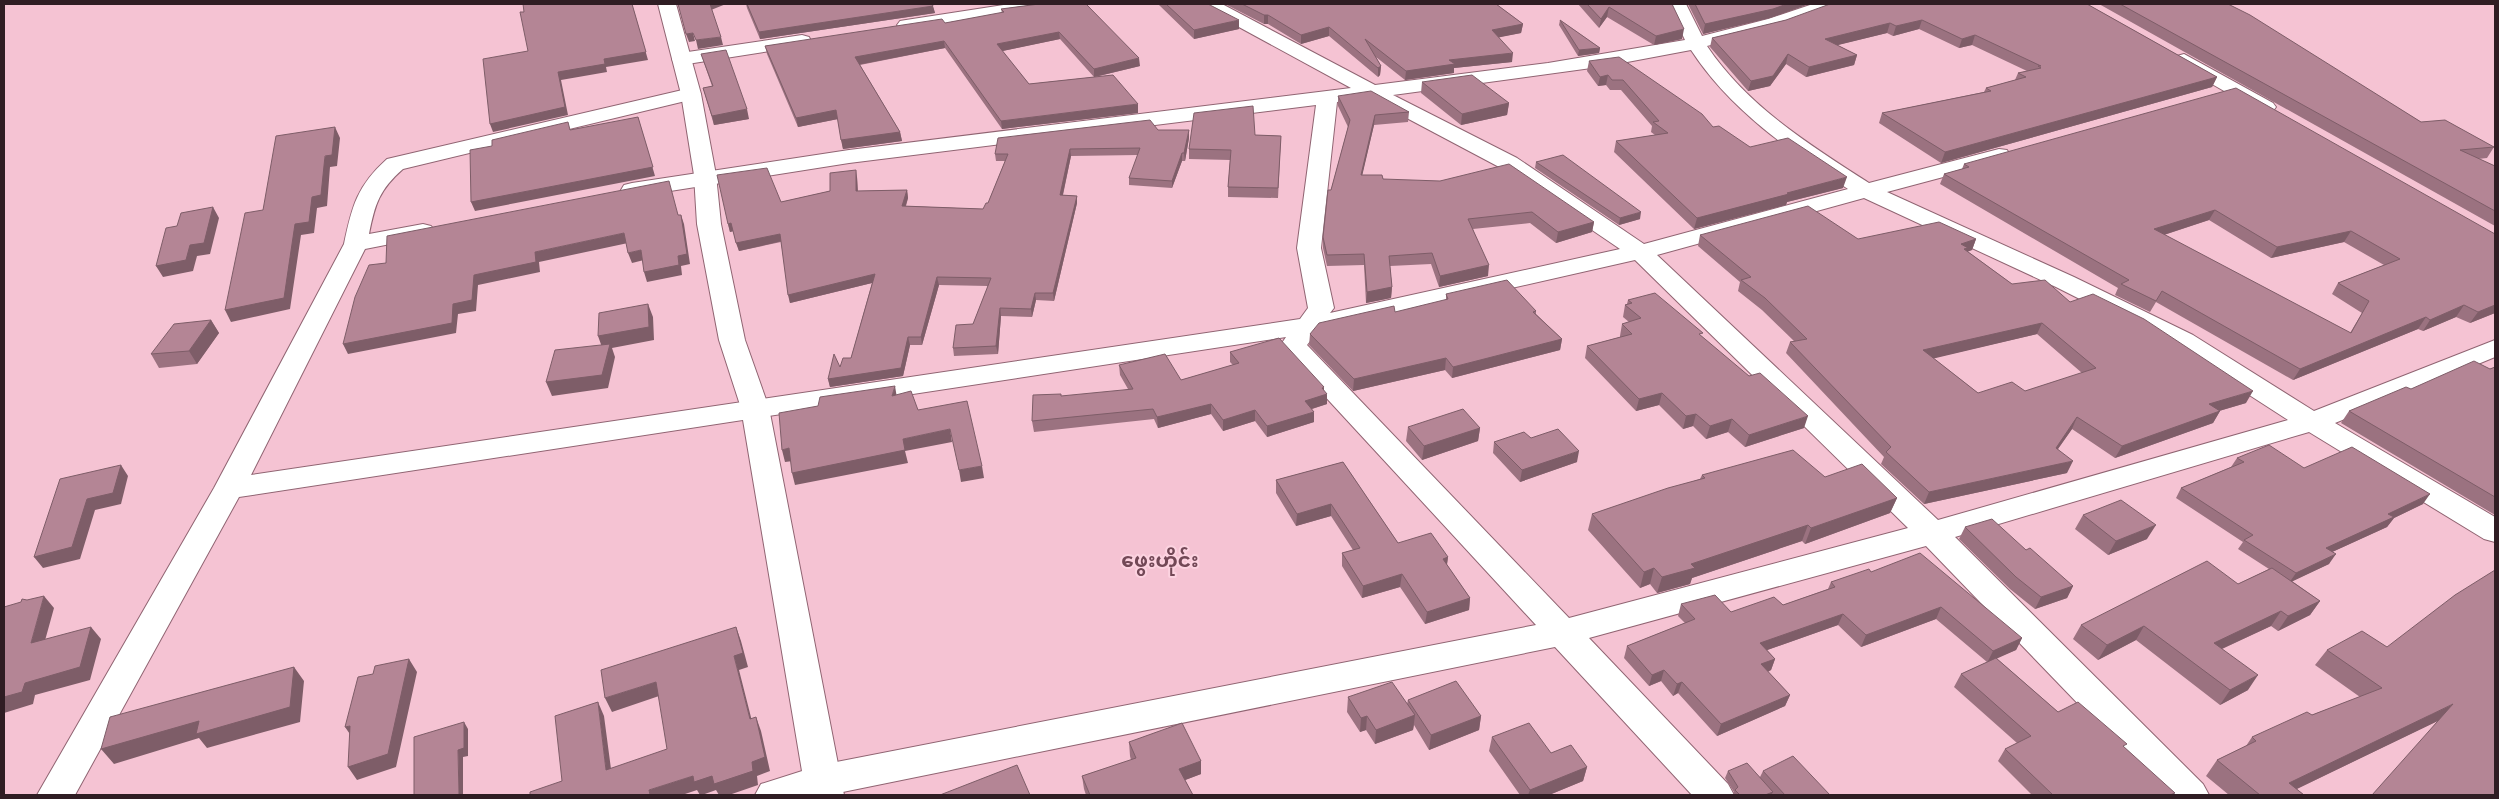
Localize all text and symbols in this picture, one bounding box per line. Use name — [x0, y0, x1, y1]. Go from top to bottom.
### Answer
district label: ဖွေးဟိုင်း — [1121, 547, 1199, 576]

